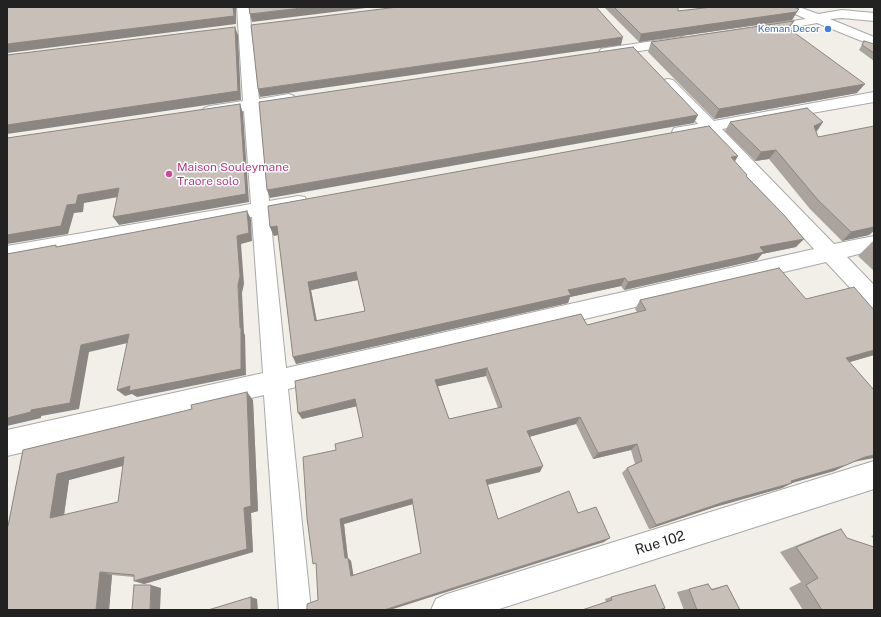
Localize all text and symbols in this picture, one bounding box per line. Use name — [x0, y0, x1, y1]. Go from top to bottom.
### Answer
place label: Keman Decor — [758, 23, 820, 35]
marker: Keman Decor — [823, 24, 833, 34]
place label: Maison Souleymane Traore solo — [177, 160, 289, 188]
marker: Maison Souleymane Traore solo — [164, 169, 174, 179]
street label: Rue 102 — [633, 527, 687, 559]

